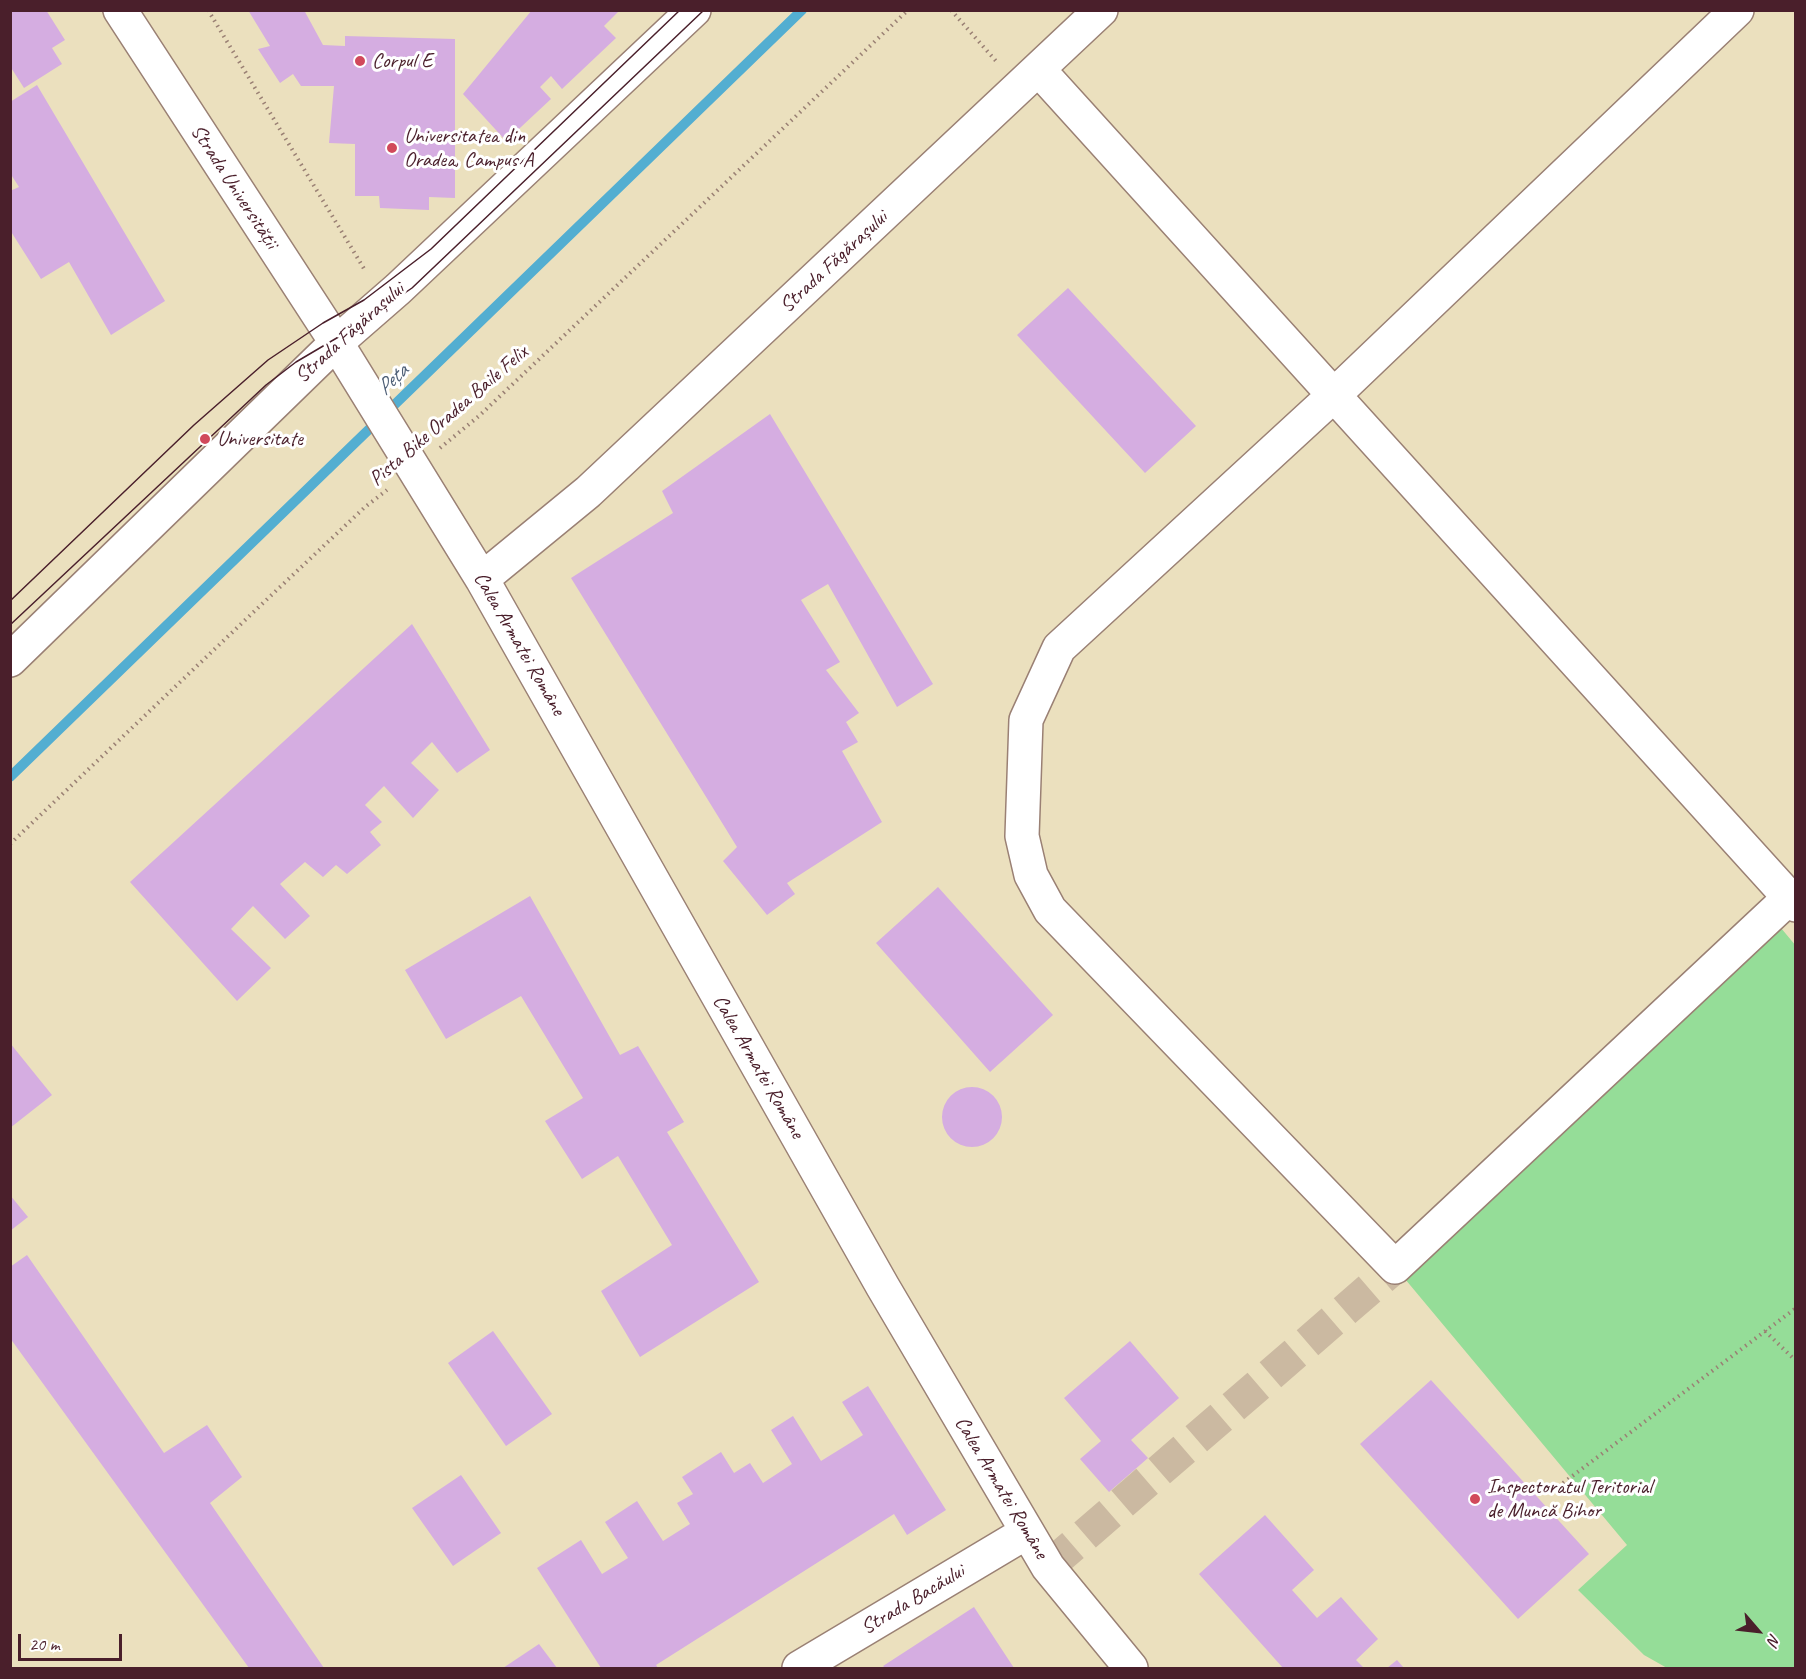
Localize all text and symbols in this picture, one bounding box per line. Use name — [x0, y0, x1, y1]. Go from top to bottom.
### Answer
place label: Corpul E — [372, 48, 432, 74]
marker: Corpul E — [353, 54, 367, 68]
street label: Strada Universității — [185, 120, 283, 254]
place label: Universitatea din Oradea, Campus A — [404, 123, 533, 173]
marker: Universitatea din Oradea, Campus A — [385, 141, 399, 155]
street label: Strada Făgărașului — [775, 206, 893, 318]
street label: Strada Făgărașului — [290, 277, 410, 389]
street label: Pista Bike Oradea Baile Felix — [364, 340, 534, 492]
water label: Peța — [372, 359, 414, 401]
place label: Universitate — [217, 426, 303, 452]
marker: Universitate — [198, 432, 212, 446]
street label: Calea Armatei Române — [468, 568, 570, 720]
street label: Calea Armatei Române — [707, 991, 809, 1143]
street label: Calea Armatei Române — [949, 1412, 1053, 1564]
place label: Inspectoratul Teritorial de Muncă Bihor — [1487, 1474, 1652, 1524]
marker: Inspectoratul Teritorial de Muncă Bihor — [1468, 1492, 1482, 1506]
street label: Strada Bacăului — [857, 1559, 969, 1641]
north arrow — [1728, 1601, 1788, 1661]
scale bar — [21, 1622, 124, 1660]
text: N — [1763, 1630, 1785, 1649]
text: 20 m — [29, 1633, 60, 1655]

